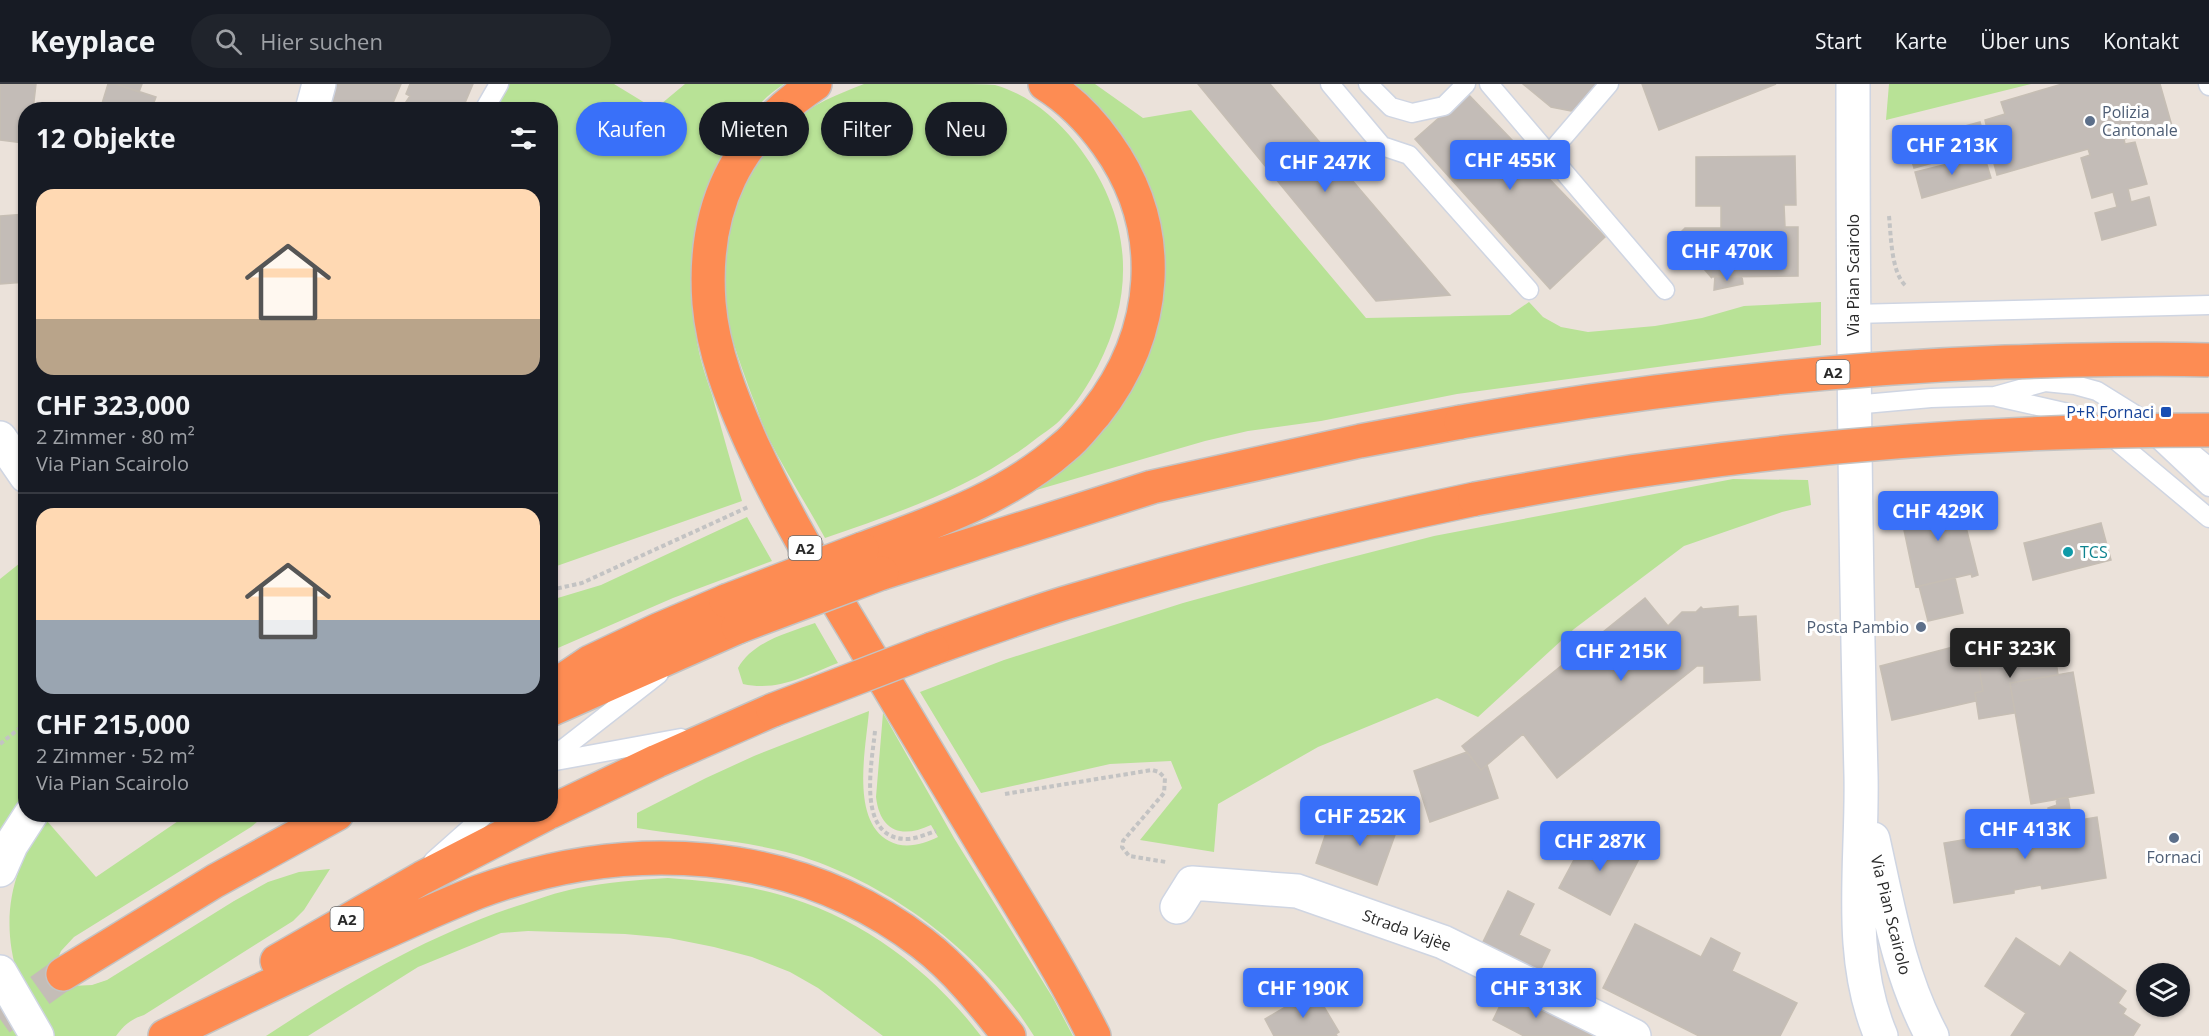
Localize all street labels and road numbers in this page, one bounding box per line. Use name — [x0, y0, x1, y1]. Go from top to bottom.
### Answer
street label: Via Pian Scairolo — [1842, 214, 1864, 336]
road number: A2 — [1816, 360, 1850, 384]
road number: A2 — [788, 536, 822, 560]
street label: Via Pian Scairolo — [1866, 853, 1916, 977]
street label: Strada Vajèe — [1359, 904, 1455, 956]
road number: A2 — [330, 907, 364, 931]

